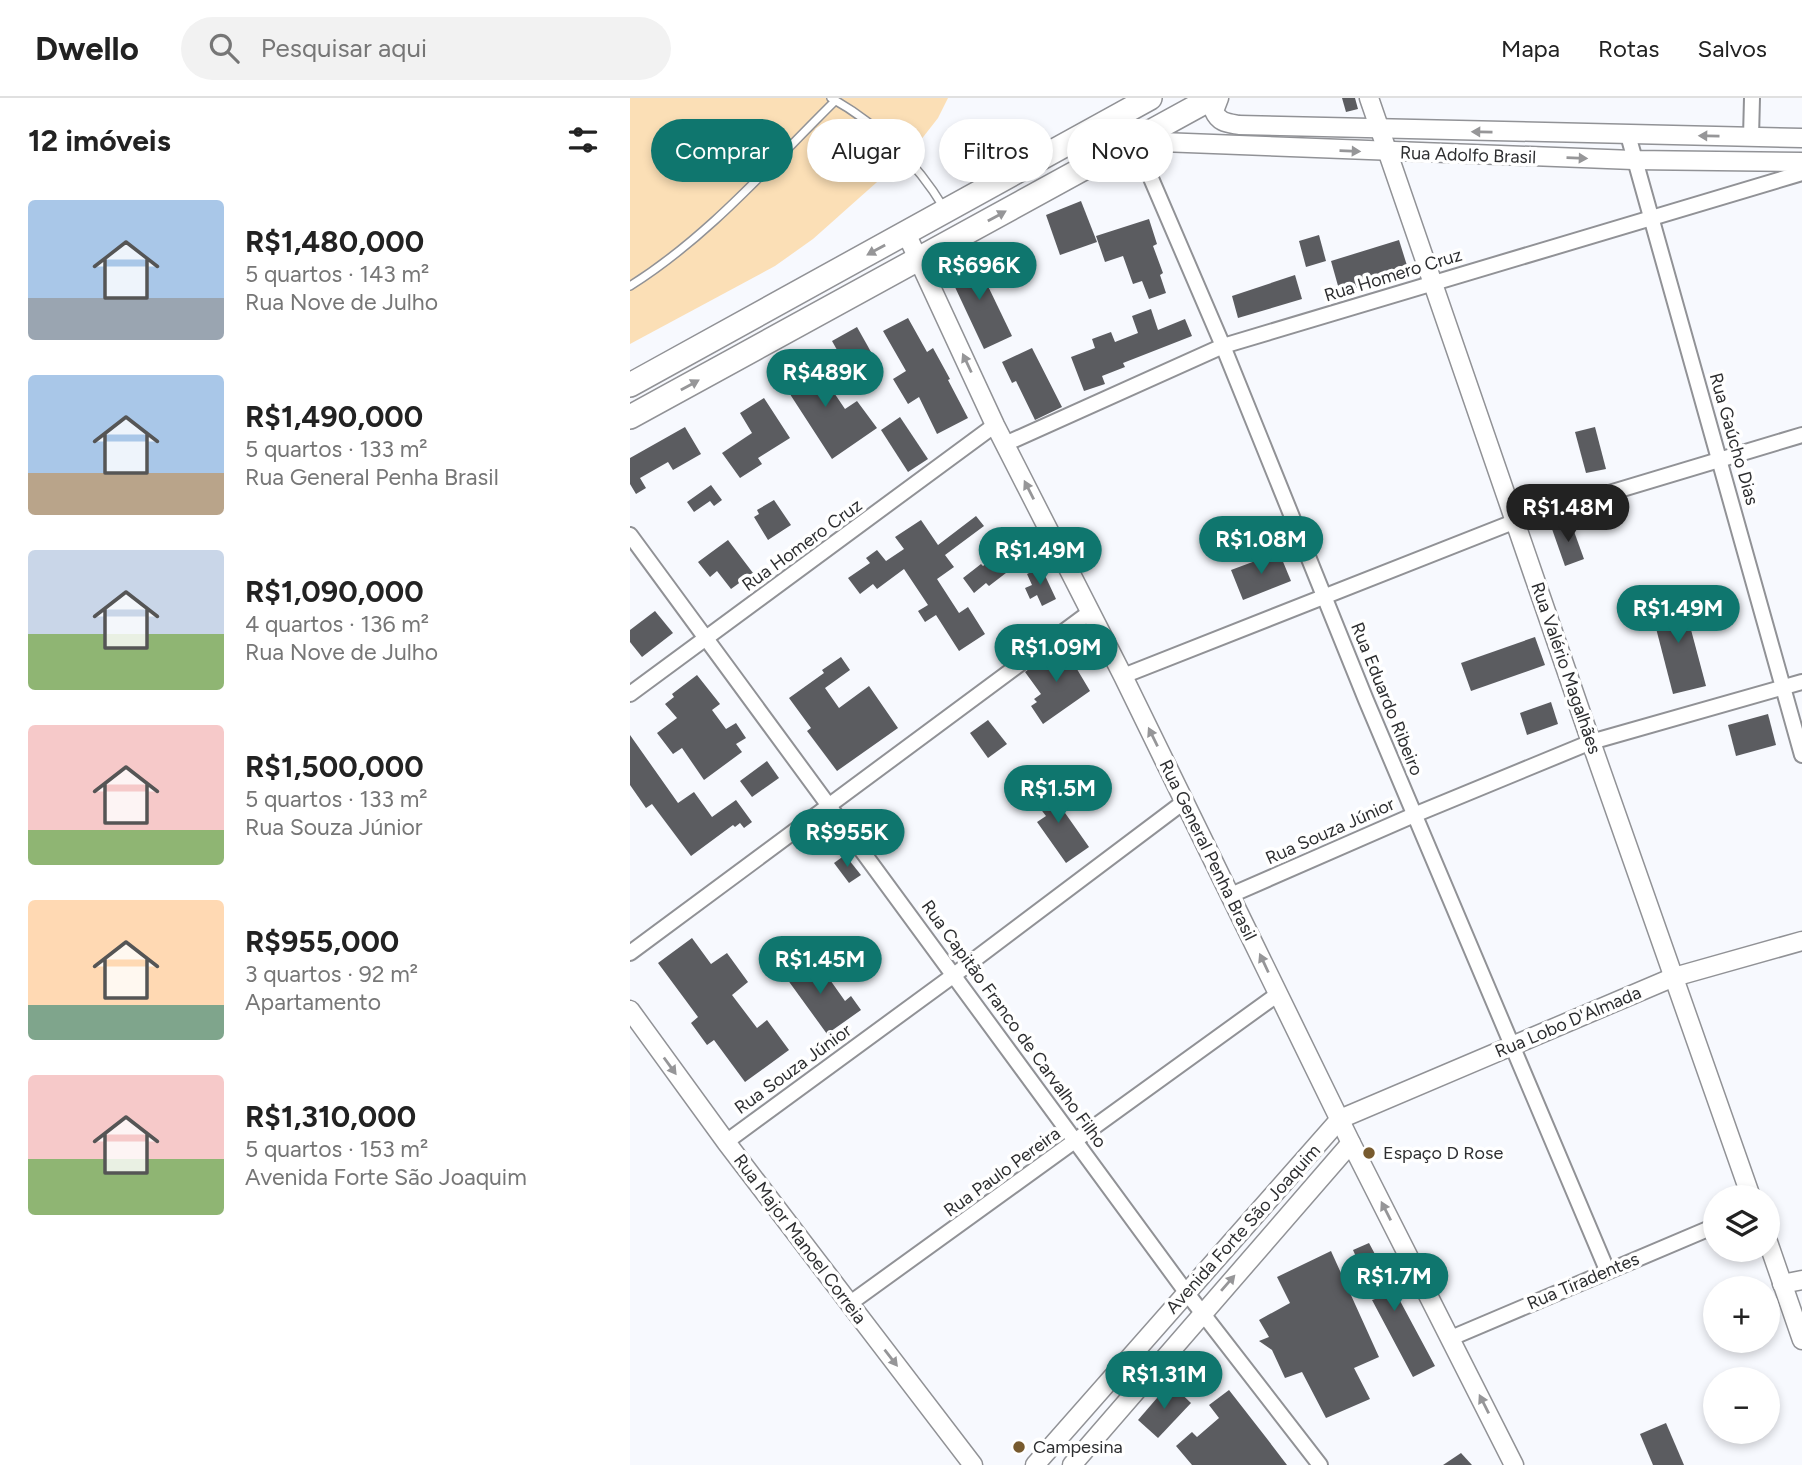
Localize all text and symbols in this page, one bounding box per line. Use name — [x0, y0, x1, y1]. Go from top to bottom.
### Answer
search box — [181, 17, 671, 80]
text: Dwello — [35, 29, 139, 68]
icon: search — [205, 29, 243, 67]
text: Pesquisar aqui — [261, 32, 427, 64]
text: Mapa — [1501, 34, 1560, 63]
text: Rotas — [1598, 34, 1659, 63]
text: Salvos — [1697, 34, 1767, 63]
chip: Comprar — [651, 119, 793, 182]
chip: Alugar — [807, 119, 925, 182]
chip: Filtros — [939, 119, 1053, 182]
chip: Novo — [1067, 119, 1173, 182]
icon: filters — [564, 121, 602, 159]
text: 12 imóveis — [28, 122, 171, 159]
one-way arrow — [1471, 126, 1493, 138]
one-way arrow — [1698, 131, 1720, 142]
street label: Rua Adolfo Brasil — [1400, 142, 1536, 168]
one-way arrow — [1339, 145, 1361, 156]
one-way arrow — [1566, 153, 1588, 164]
one-way arrow — [987, 211, 1007, 222]
text: R$1,480,000 — [245, 223, 424, 260]
icon: home — [84, 228, 168, 312]
pin: R$696K — [922, 242, 1036, 302]
one-way arrow — [866, 244, 886, 256]
street label: Rua Homero Cruz — [1321, 244, 1465, 306]
text: R$696K — [938, 251, 1020, 279]
text: 5 quartos · 143 m² — [245, 260, 429, 288]
text: Rua Nove de Julho — [245, 288, 438, 316]
pin: R$489K — [768, 350, 882, 409]
one-way arrow — [961, 353, 972, 373]
text: R$489K — [783, 358, 867, 386]
street label: Rua Gaúcho Dias — [1705, 370, 1763, 508]
one-way arrow — [680, 379, 700, 390]
text: R$1,490,000 — [245, 398, 423, 435]
icon: home — [84, 403, 168, 487]
text: 5 quartos · 133 m² — [245, 435, 428, 463]
text: Rua General Penha Brasil — [245, 463, 499, 491]
one-way arrow — [1024, 480, 1035, 500]
pin: R$1.48M — [1503, 484, 1633, 544]
text: R$1.48M — [1522, 493, 1614, 521]
street label: Rua Homero Cruz — [738, 494, 866, 596]
pin: R$1.08M — [1196, 517, 1326, 576]
text: R$1.08M — [1215, 525, 1307, 553]
pin: R$1.49M — [975, 528, 1105, 587]
text: R$1.49M — [995, 536, 1085, 564]
text: R$1,090,000 — [245, 573, 424, 610]
icon: home — [84, 578, 168, 662]
street label: Rua Valério Magalhães — [1526, 579, 1606, 757]
pin: R$1.49M — [1613, 586, 1743, 645]
text: R$1.49M — [1633, 594, 1723, 622]
text: 4 quartos · 136 m² — [245, 610, 429, 638]
street label: Rua Eduardo Ribeiro — [1346, 619, 1428, 779]
pin: R$1.09M — [991, 624, 1121, 684]
text: R$1.09M — [1011, 633, 1101, 661]
text: Rua Nove de Julho — [245, 638, 438, 666]
one-way arrow — [1148, 727, 1159, 747]
text: R$1,500,000 — [245, 748, 424, 785]
icon: home — [84, 753, 168, 837]
street label: Rua General Penha Brasil — [1155, 756, 1261, 944]
pin: R$1.5M — [1001, 766, 1115, 825]
text: R$1.5M — [1020, 774, 1096, 802]
text: 5 quartos · 133 m² — [245, 785, 428, 813]
street label: Rua Souza Júnior — [1262, 793, 1398, 869]
pin: R$955K — [790, 810, 904, 869]
text: Rua Souza Júnior — [245, 813, 423, 841]
text: R$955K — [806, 818, 888, 846]
street label: Rua Capitão Franco de Carvalho Filho — [917, 896, 1111, 1152]
text: R$955,000 — [245, 923, 399, 960]
icon: home — [84, 928, 168, 1012]
pin: R$1.45M — [755, 936, 885, 996]
text: R$1.45M — [775, 945, 865, 973]
one-way arrow — [1258, 953, 1269, 974]
text: 3 quartos · 92 m² — [245, 960, 418, 988]
street label: Rua Lobo D'Almada — [1492, 981, 1644, 1063]
text: Apartamento — [245, 988, 381, 1016]
street label: Rua Souza Júnior — [730, 1019, 856, 1119]
one-way arrow — [663, 1056, 677, 1075]
text: R$1,310,000 — [245, 1098, 416, 1135]
icon: home — [84, 1103, 168, 1187]
street label: Rua Paulo Pereira — [939, 1122, 1065, 1222]
text: 5 quartos · 153 m² — [245, 1135, 428, 1163]
street label: Avenida Forte São Joaquim — [1161, 1140, 1325, 1318]
place label: Espaço D Rose — [1383, 1142, 1503, 1164]
marker: Espaço D Rose — [1361, 1145, 1377, 1161]
street label: Rua Major Manoel Correia — [729, 1150, 871, 1328]
text: Avenida Forte São Joaquim — [245, 1163, 527, 1191]
map controls — [1703, 1185, 1780, 1444]
button: layers — [1703, 1185, 1780, 1262]
one-way arrow — [1381, 1201, 1392, 1221]
street label: Rua Tiradentes — [1524, 1247, 1642, 1315]
pin: R$1.7M — [1337, 1254, 1451, 1313]
text: R$1.7M — [1356, 1262, 1432, 1290]
one-way arrow — [1220, 1274, 1236, 1292]
button: + — [1703, 1276, 1780, 1353]
one-way arrow — [883, 1349, 898, 1367]
pin: R$1.31M — [1099, 1352, 1229, 1411]
text: R$1.31M — [1121, 1360, 1207, 1388]
button: − — [1703, 1367, 1780, 1444]
one-way arrow — [1479, 1394, 1490, 1414]
place label: Campesina — [1033, 1436, 1123, 1458]
marker: Campesina — [1011, 1439, 1027, 1455]

